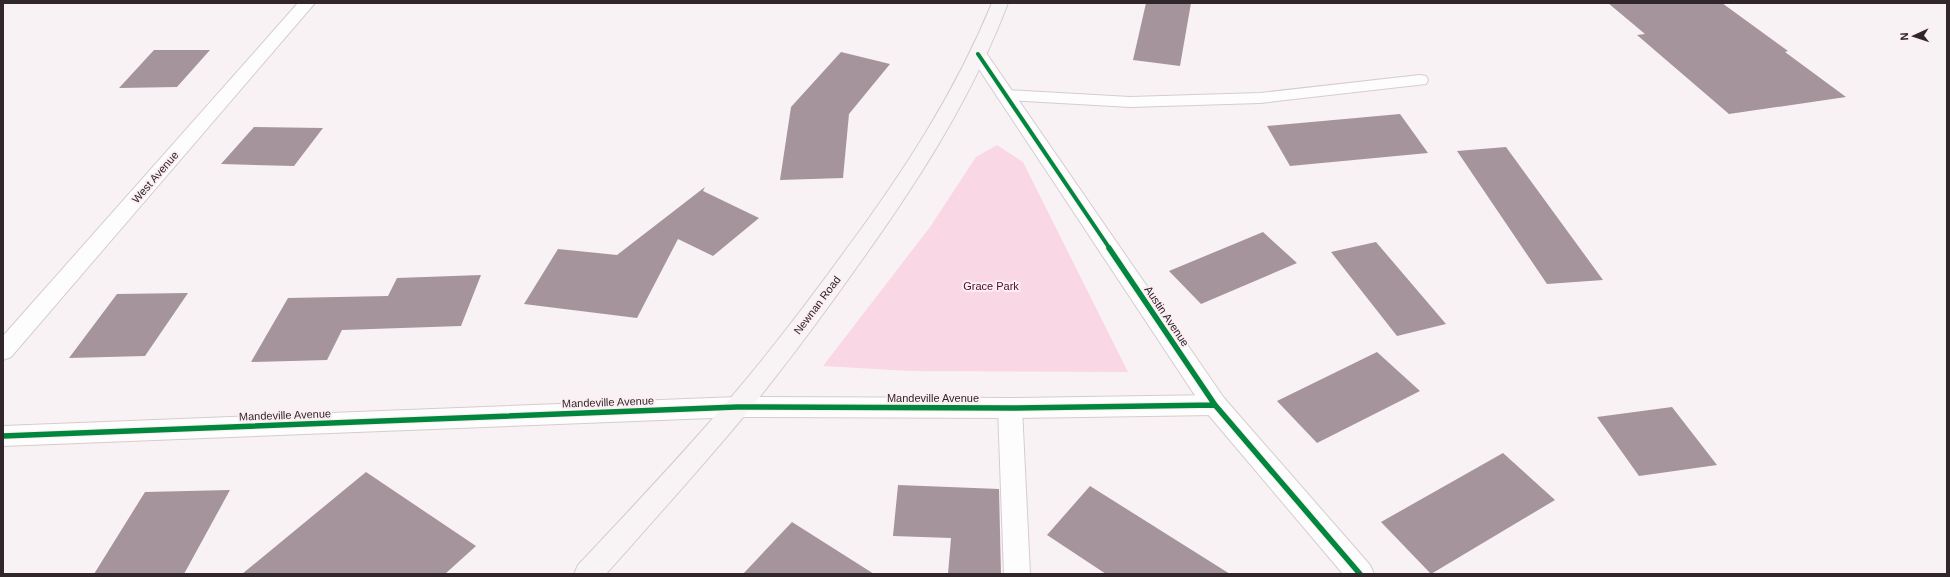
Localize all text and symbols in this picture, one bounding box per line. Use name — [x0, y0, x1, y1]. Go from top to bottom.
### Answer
north arrow — [1894, 16, 1934, 56]
text: N — [1898, 32, 1910, 41]
street label: West Avenue — [129, 149, 181, 205]
street label: Newnan Road — [791, 274, 843, 336]
park label: Grace Park — [963, 280, 1019, 292]
street label: Austin Avenue — [1142, 284, 1192, 348]
street label: Mandeville Avenue — [887, 392, 979, 404]
street label: Mandeville Avenue — [562, 394, 654, 410]
street label: Mandeville Avenue — [239, 407, 331, 423]

